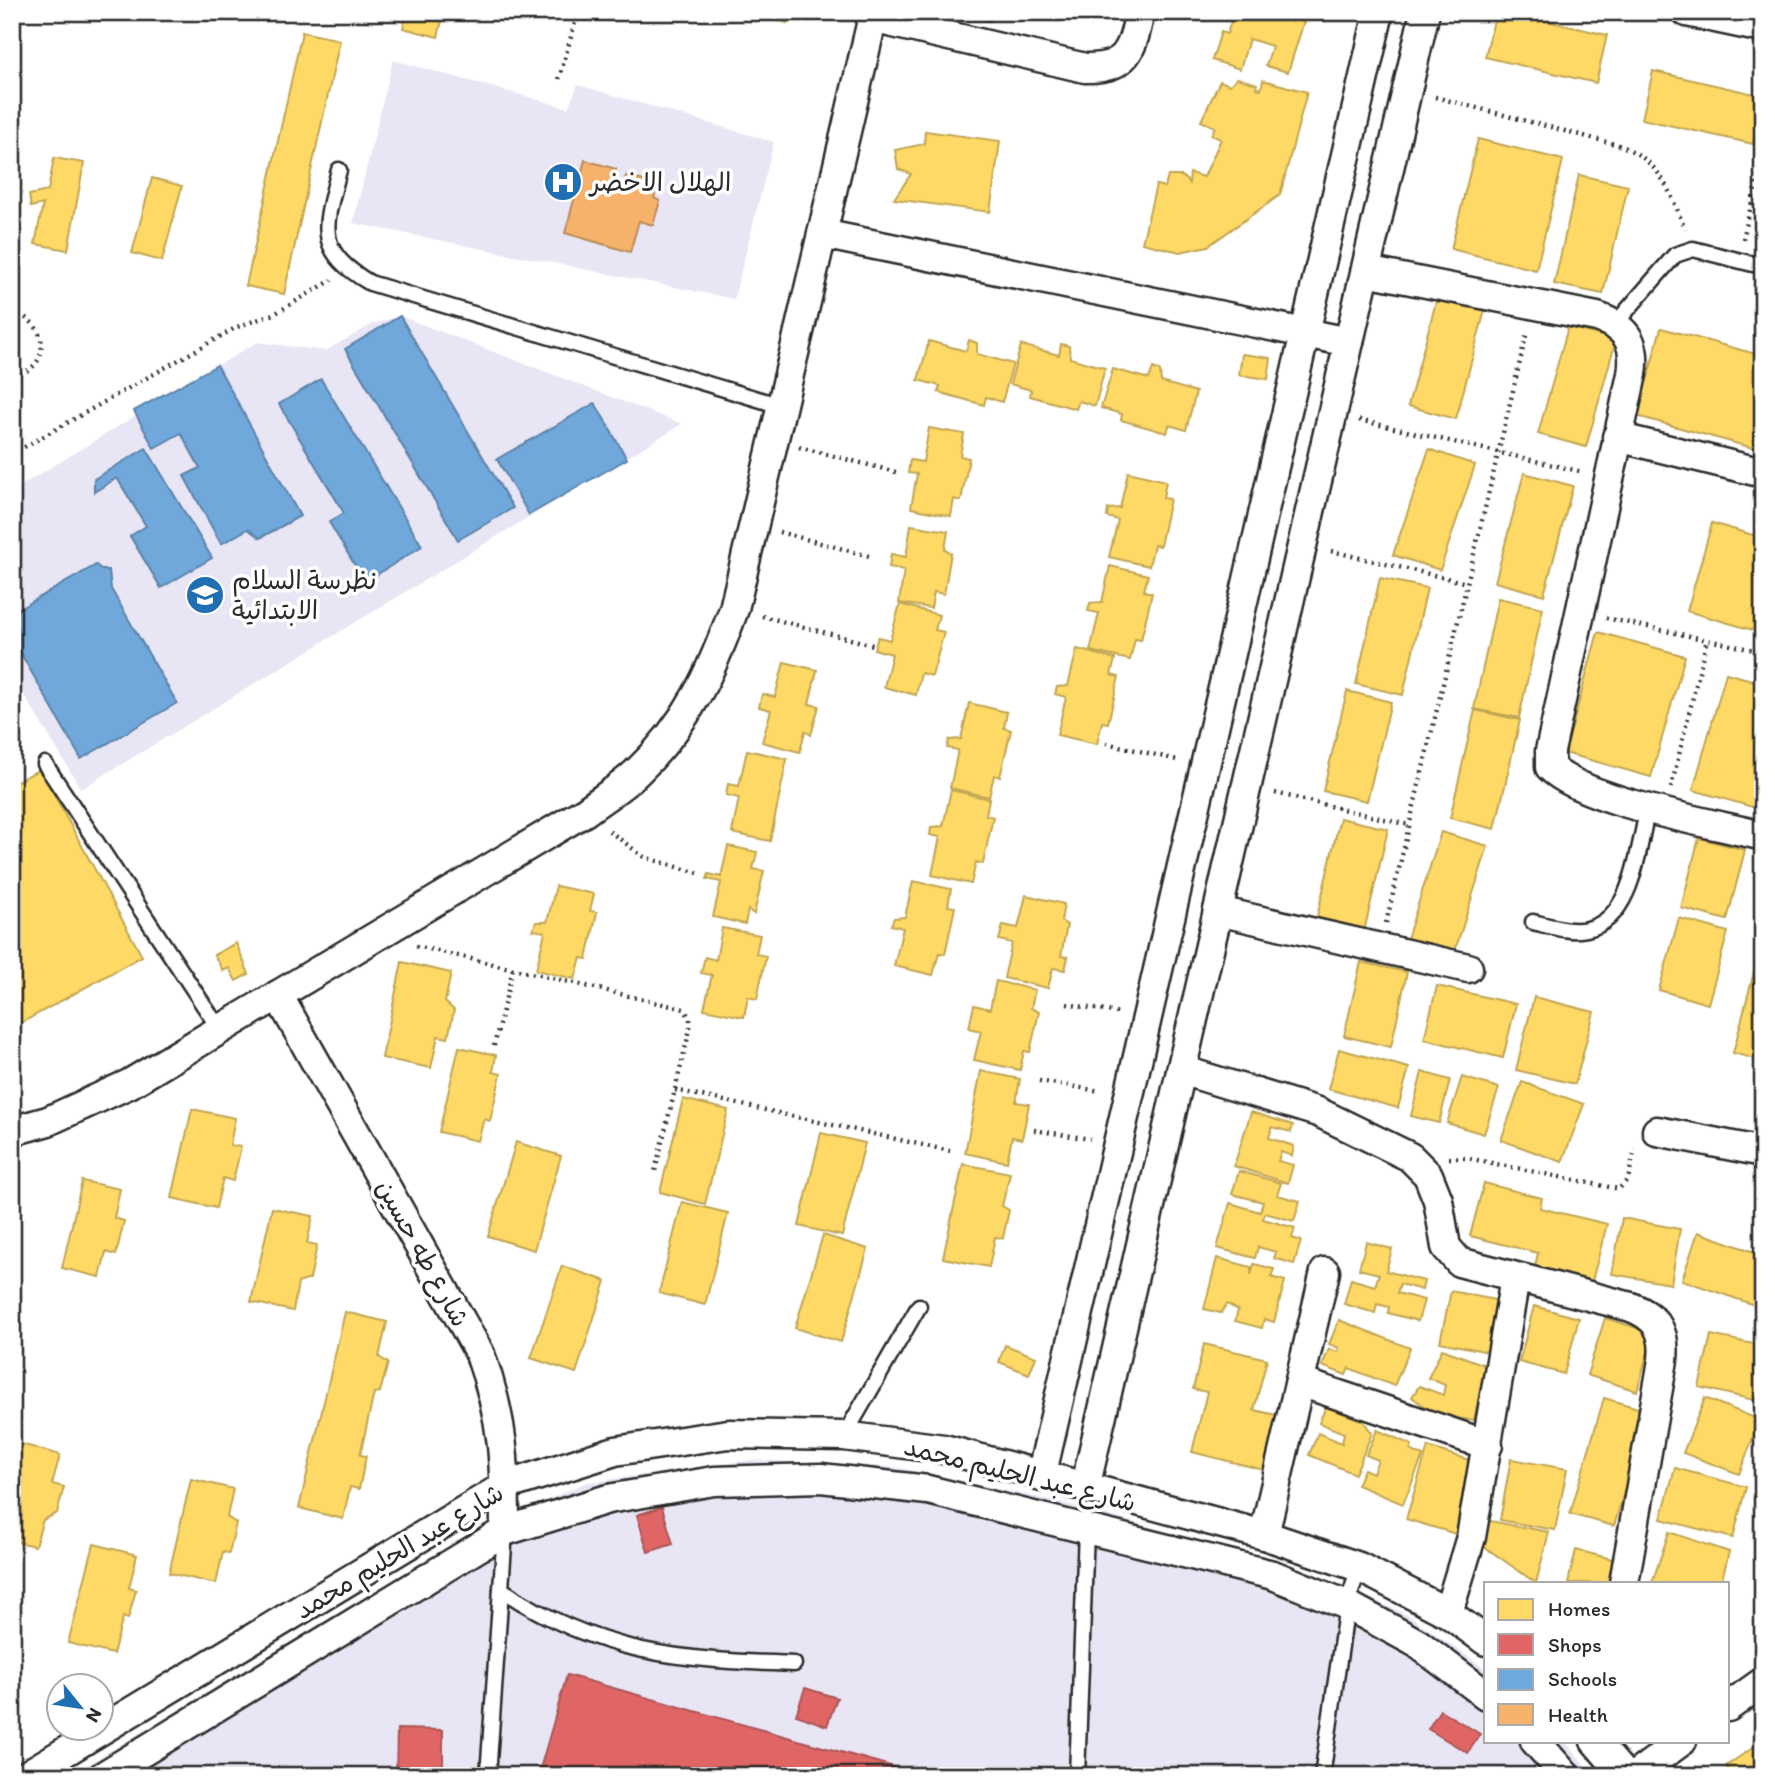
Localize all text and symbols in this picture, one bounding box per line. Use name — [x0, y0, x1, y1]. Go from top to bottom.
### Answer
hospital icon: الهلال الاخضر — [542, 161, 584, 203]
place label: الهلال الاخضر — [588, 166, 731, 198]
place label: نظرسة السلام الابتدائية — [232, 564, 377, 626]
school or university icon: نظرسة السلام الابتدائية — [184, 574, 226, 616]
street label: شارع طه حسين — [368, 1174, 477, 1333]
street label: شارع عبد الحليم محمد — [900, 1430, 1139, 1522]
street label: شارع عبد الحليم محمد — [289, 1476, 511, 1629]
legend — [1484, 1582, 1730, 1742]
text: Homes — [1548, 1596, 1610, 1621]
text: Shops — [1548, 1632, 1602, 1657]
text: Schools — [1548, 1666, 1617, 1691]
north arrow — [46, 1672, 116, 1742]
text: Health — [1548, 1702, 1608, 1727]
text: N — [81, 1704, 107, 1727]

